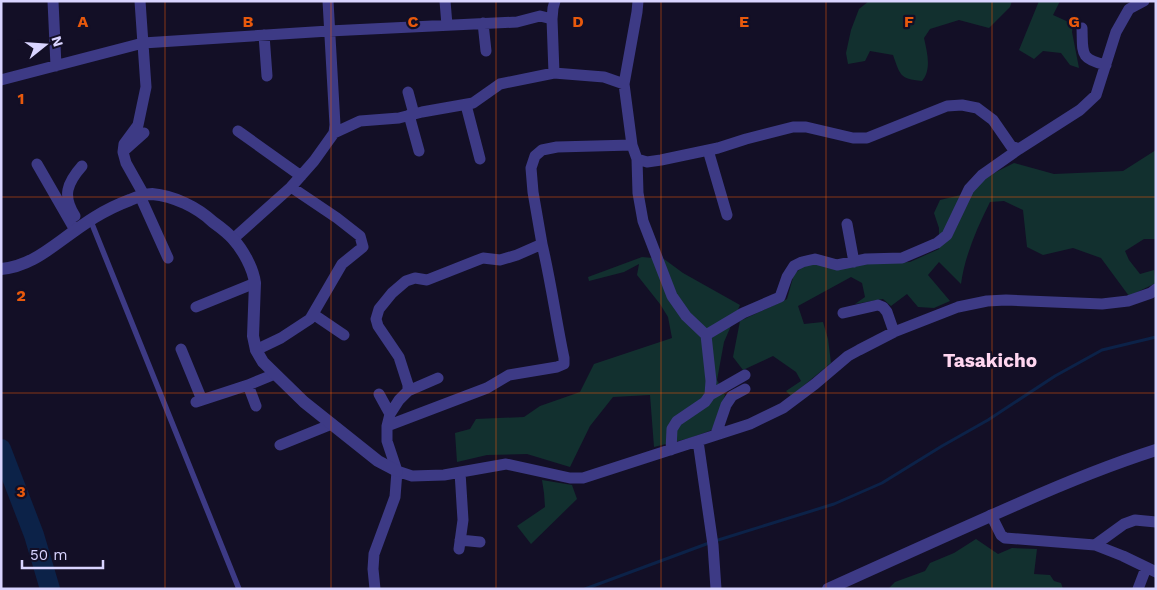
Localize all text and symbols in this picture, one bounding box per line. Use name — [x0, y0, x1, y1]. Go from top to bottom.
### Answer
text: A — [78, 12, 89, 31]
text: B — [243, 12, 254, 31]
text: C — [408, 12, 419, 31]
text: D — [572, 12, 584, 31]
text: E — [739, 12, 749, 31]
text: F — [904, 12, 914, 31]
text: G — [1068, 12, 1080, 31]
north arrow — [20, 20, 70, 70]
text: N — [48, 34, 67, 48]
text: 1 — [18, 89, 24, 108]
text: 2 — [16, 286, 26, 305]
district label: Tasakicho — [943, 349, 1037, 372]
text: 3 — [16, 482, 26, 501]
scale bar — [22, 538, 104, 570]
text: 50 m — [30, 546, 67, 564]

